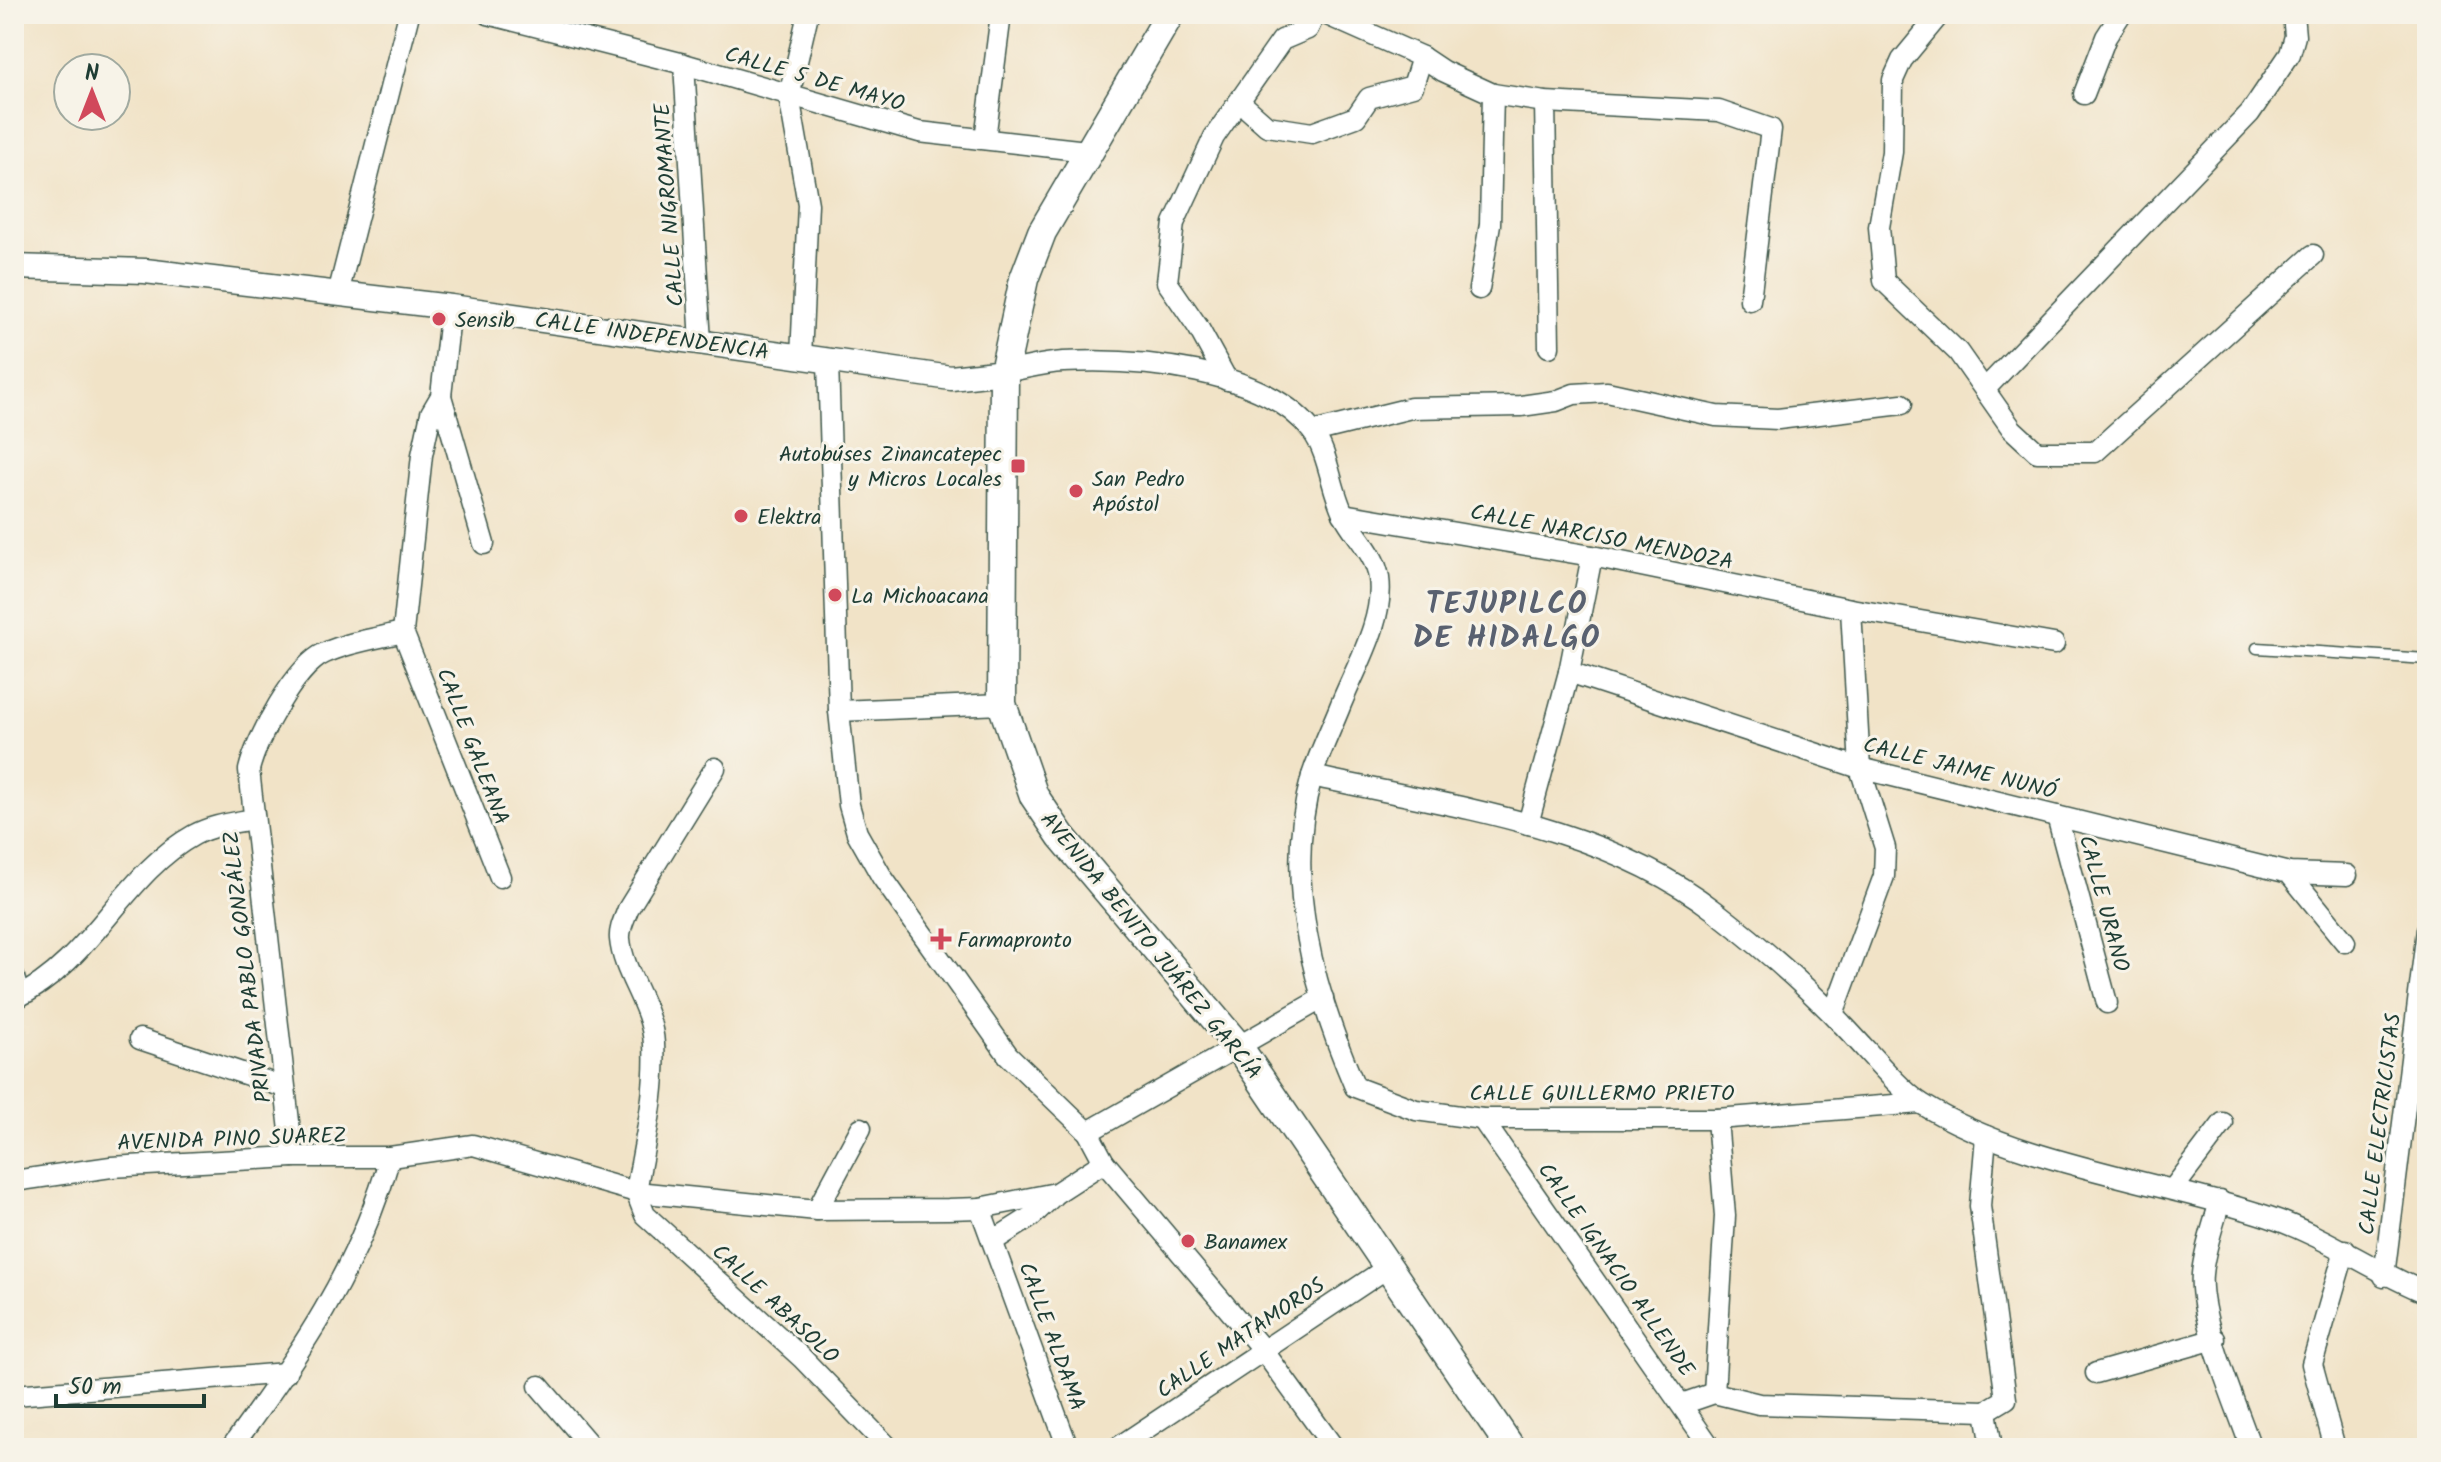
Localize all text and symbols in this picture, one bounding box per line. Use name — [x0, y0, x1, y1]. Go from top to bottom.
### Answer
street label: CALLE 5 DE MAYO — [720, 38, 909, 123]
north arrow — [52, 52, 132, 132]
text: N — [85, 57, 99, 92]
street label: CALLE NIGROMANTE — [646, 101, 695, 308]
place label: Sensib — [455, 304, 515, 339]
street label: CALLE INDEPENDENCIA — [532, 304, 771, 371]
marker: Sensib — [430, 310, 448, 328]
place label: Autobúses Zinancatepec y Micros Locales — [779, 438, 1003, 498]
marker: Autobúses Zinancatepec y Micros Locales — [1009, 457, 1027, 475]
place label: San Pedro Apóstol — [1092, 463, 1185, 523]
marker: San Pedro Apóstol — [1067, 482, 1085, 500]
street label: CALLE NARCISO MENDOZA — [1467, 496, 1736, 581]
place label: Elektra — [757, 501, 822, 536]
marker: Elektra — [732, 507, 750, 525]
place label: La Michoacana — [851, 580, 989, 615]
district label: TEJUPILCO DE HIDALGO — [1413, 581, 1601, 663]
marker: La Michoacana — [826, 586, 844, 604]
street label: CALLE GALEANA — [426, 663, 518, 830]
street label: CALLE JAIME NUNÓ — [1859, 728, 2061, 811]
street label: AVENIDA BENITO JUÁREZ GARCÍA — [1030, 805, 1270, 1088]
street label: PRIVADA PABLO GONZÁLEZ — [214, 829, 283, 1105]
street label: CALLE URANO — [2068, 831, 2138, 976]
place label: Farmapronto — [957, 924, 1072, 959]
marker: Farmapronto — [932, 930, 950, 948]
street label: CALLE ELECTRICISTAS — [2351, 1011, 2412, 1237]
street label: CALLE GUILLERMO PRIETO — [1470, 1077, 1735, 1112]
street label: AVENIDA PINO SUAREZ — [117, 1119, 347, 1162]
street label: CALLE IGNACIO ALLENDE — [1527, 1156, 1703, 1386]
place label: Banamex — [1204, 1226, 1288, 1261]
marker: Banamex — [1179, 1232, 1197, 1250]
street label: CALLE ABASOLO — [702, 1236, 846, 1374]
street label: CALLE ALDAMA — [1008, 1258, 1094, 1416]
street label: CALLE MATAMOROS — [1150, 1269, 1333, 1409]
scale bar — [56, 1358, 204, 1408]
text: 50 m — [68, 1368, 122, 1407]

